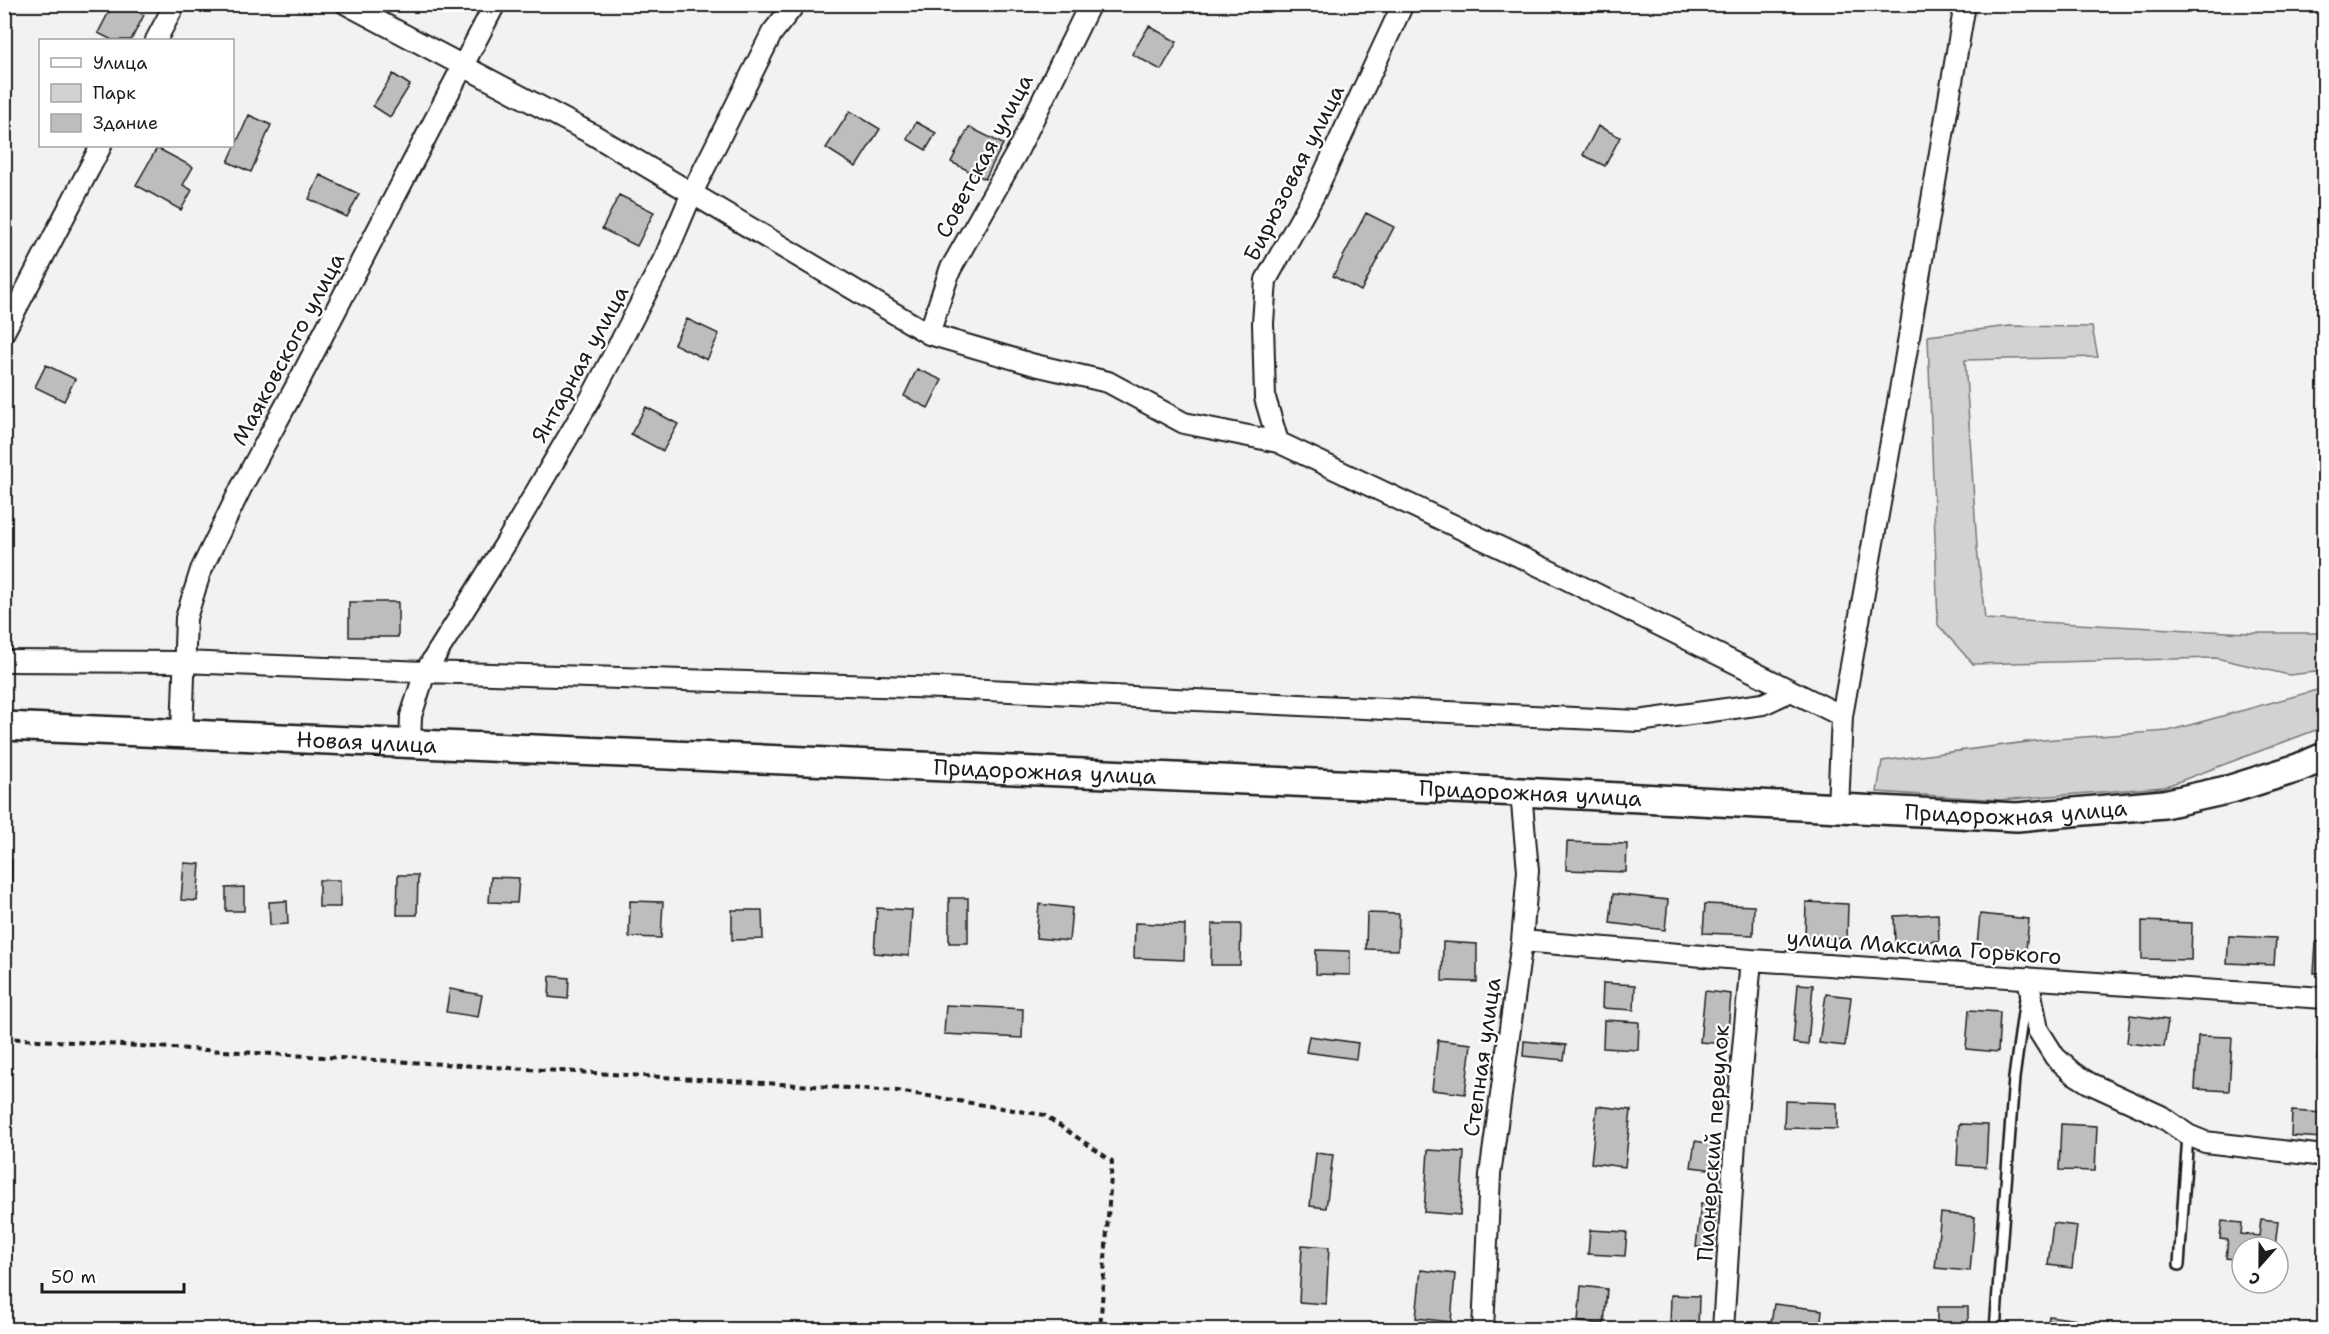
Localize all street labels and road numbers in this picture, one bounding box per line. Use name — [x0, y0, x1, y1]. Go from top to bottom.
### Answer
street label: Советская улица — [928, 69, 1040, 243]
street label: Бирюзовая улица — [1237, 80, 1351, 266]
street label: Маяковского улица — [225, 247, 351, 451]
street label: Янтарная улица — [525, 280, 635, 448]
street label: Новая улица — [296, 724, 438, 759]
street label: Придорожная улица — [933, 752, 1157, 791]
street label: Придорожная улица — [1419, 773, 1643, 813]
street label: Придорожная улица — [1904, 793, 2129, 832]
street label: улица Максима Горького — [1785, 923, 2063, 971]
street label: Степная улица — [1456, 975, 1508, 1138]
street label: Пионерский переулок — [1690, 1024, 1736, 1262]

